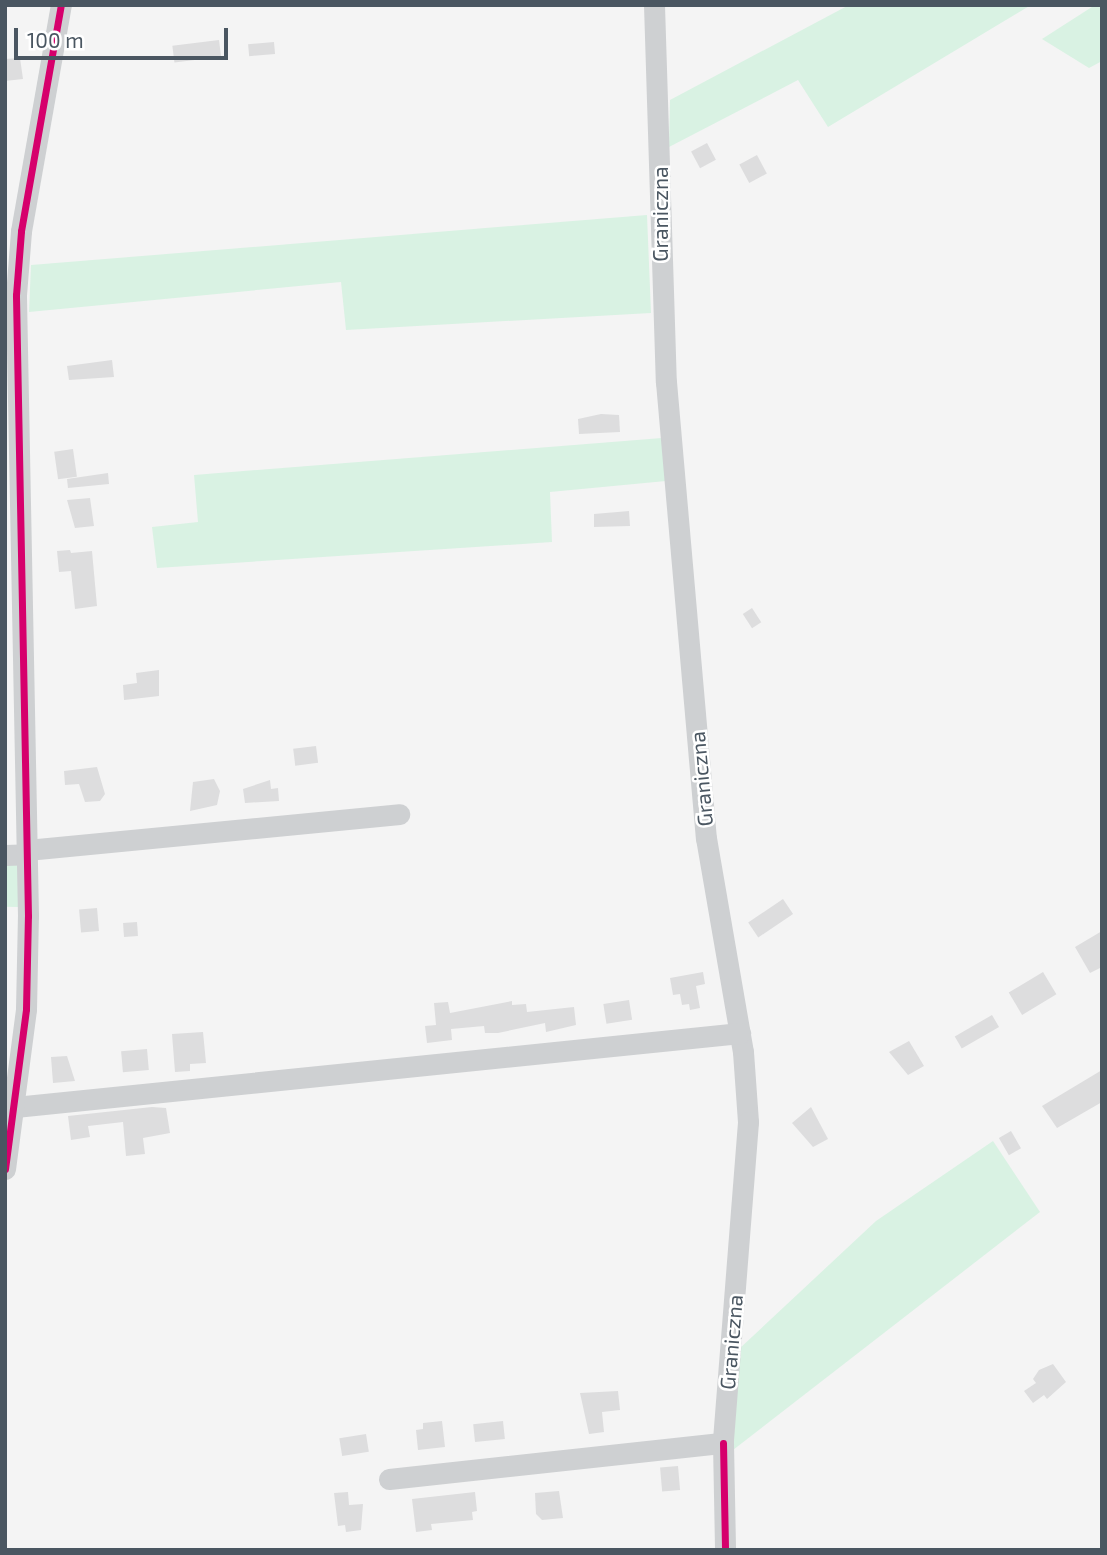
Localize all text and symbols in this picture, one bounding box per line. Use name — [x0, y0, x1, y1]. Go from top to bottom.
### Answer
scale bar — [18, 14, 231, 58]
text: 100 m — [27, 27, 84, 52]
street label: Graniczna — [647, 166, 673, 262]
street label: Graniczna — [684, 730, 718, 828]
street label: Graniczna — [714, 1293, 748, 1391]

